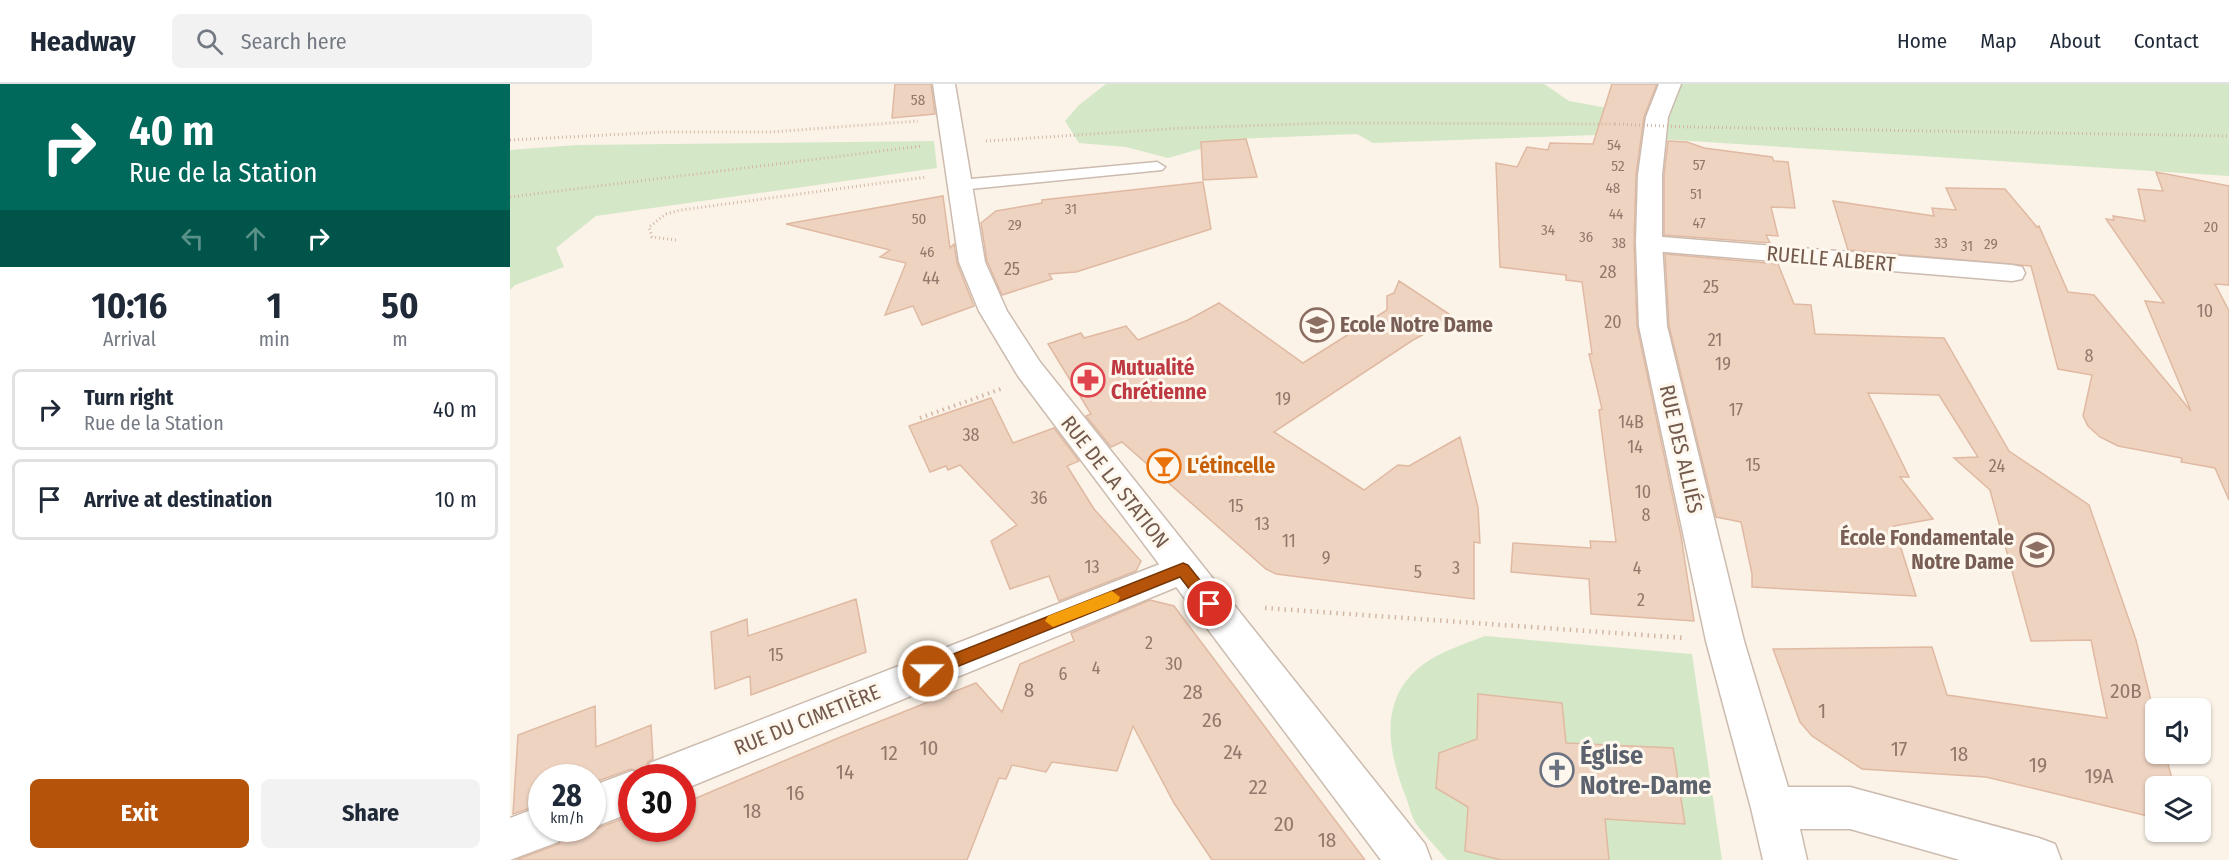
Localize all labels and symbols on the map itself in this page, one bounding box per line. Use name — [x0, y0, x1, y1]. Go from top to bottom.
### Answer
house number: 58 — [911, 91, 925, 109]
house number: 54 — [1607, 136, 1621, 154]
house number: 57 — [1693, 156, 1705, 174]
house number: 52 — [1611, 157, 1625, 175]
house number: 48 — [1606, 179, 1620, 197]
house number: 51 — [1690, 185, 1702, 203]
house number: 31 — [1065, 200, 1077, 218]
house number: 44 — [1609, 205, 1623, 223]
house number: 50 — [912, 210, 926, 228]
house number: 47 — [1692, 214, 1706, 232]
house number: 29 — [1008, 216, 1022, 234]
house number: 20 — [2204, 218, 2218, 236]
house number: 34 — [1541, 221, 1555, 239]
house number: 36 — [1579, 228, 1593, 246]
house number: 38 — [1612, 234, 1626, 252]
house number: 33 — [1934, 234, 1948, 252]
house number: 29 — [1984, 235, 1998, 253]
house number: 31 — [1961, 237, 1973, 255]
street label: RUELLE ALBERT — [1765, 240, 1897, 278]
house number: 46 — [920, 243, 934, 261]
house number: 25 — [1004, 258, 1020, 280]
house number: 28 — [1600, 261, 1616, 283]
house number: 44 — [922, 267, 940, 289]
house number: 25 — [1703, 276, 1719, 298]
house number: 10 — [2197, 300, 2213, 322]
school or university icon: Ecole Notre Dame — [1299, 307, 1335, 343]
house number: 20 — [1604, 311, 1622, 333]
place label: Ecole Notre Dame — [1340, 312, 1493, 338]
house number: 21 — [1708, 329, 1722, 351]
house number: 8 — [2085, 345, 2094, 367]
house number: 19 — [1715, 353, 1731, 375]
place label: Mutualité Chrétienne — [1111, 355, 1207, 405]
pharmacy icon: Mutualité Chrétienne — [1070, 362, 1106, 398]
street label: RUE DES ALLIÉS — [1654, 382, 1708, 516]
house number: 19 — [1275, 388, 1291, 410]
house number: 17 — [1729, 399, 1743, 421]
street label: RUE DE LA STATION — [1055, 411, 1175, 553]
house number: 14B — [1618, 411, 1644, 433]
house number: 38 — [962, 424, 980, 446]
house number: 14 — [1627, 436, 1643, 458]
bar icon: L'étincelle — [1146, 448, 1182, 484]
place label: L'étincelle — [1187, 453, 1275, 479]
house number: 15 — [1745, 454, 1761, 476]
house number: 24 — [1989, 455, 2005, 477]
house number: 10 — [1635, 481, 1651, 503]
house number: 36 — [1030, 487, 1048, 509]
house number: 15 — [1228, 495, 1244, 517]
house number: 8 — [1642, 504, 1651, 526]
house number: 13 — [1254, 513, 1270, 535]
place label: École Fondamentale Notre Dame — [1840, 524, 2014, 575]
house number: 11 — [1282, 530, 1296, 552]
school or university icon: École Fondamentale Notre Dame — [2019, 532, 2055, 568]
house number: 9 — [1322, 547, 1330, 569]
house number: 13 — [1084, 556, 1100, 578]
house number: 3 — [1452, 557, 1460, 579]
house number: 4 — [1633, 557, 1642, 579]
house number: 5 — [1414, 561, 1422, 583]
pin — [1184, 578, 1235, 629]
house number: 2 — [1637, 589, 1645, 611]
house number: 2 — [1145, 632, 1153, 654]
position arrow — [896, 639, 960, 703]
house number: 15 — [768, 644, 784, 666]
house number: 30 — [1165, 653, 1183, 675]
house number: 4 — [1092, 657, 1101, 679]
house number: 6 — [1059, 663, 1068, 685]
house number: 8 — [1024, 677, 1034, 703]
house number: 20B — [2110, 678, 2142, 704]
street label: RUE DU CIMETIÈRE — [730, 679, 884, 761]
house number: 28 — [1183, 679, 1203, 705]
house number: 1 — [1818, 698, 1826, 724]
house number: 26 — [1202, 707, 1222, 733]
house number: 10 — [919, 735, 939, 761]
house number: 17 — [1891, 736, 1907, 762]
house number: 24 — [1223, 739, 1243, 765]
place label: Église Notre-Dame — [1580, 739, 1711, 801]
house number: 12 — [880, 740, 898, 766]
house number: 18 — [1950, 741, 1968, 767]
church icon: Église Notre-Dame — [1539, 752, 1575, 788]
house number: 19 — [2029, 752, 2047, 778]
house number: 14 — [836, 759, 854, 785]
house number: 19A — [2084, 763, 2114, 789]
speed limit sign: 30 — [618, 764, 696, 842]
house number: 22 — [1249, 774, 1267, 800]
house number: 16 — [786, 780, 804, 806]
house number: 18 — [743, 798, 761, 824]
house number: 20 — [1274, 811, 1294, 837]
house number: 18 — [1318, 827, 1336, 853]

